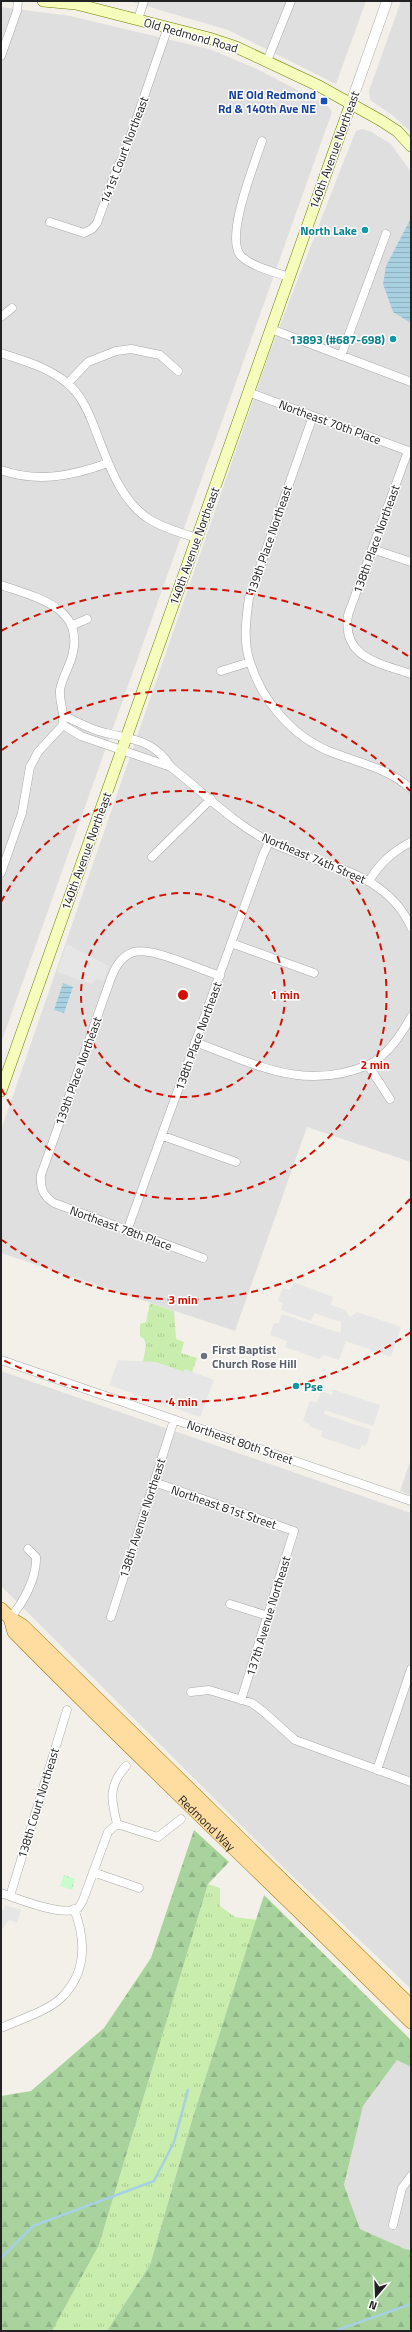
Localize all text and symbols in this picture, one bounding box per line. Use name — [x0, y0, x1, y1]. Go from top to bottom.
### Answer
street label: Old Redmond Road — [142, 12, 240, 58]
place label: NE Old Redmond Rd & 140th Ave NE — [218, 85, 316, 118]
street label: 140th Avenue Northeast — [304, 87, 365, 212]
street label: 141st Court Northeast — [95, 93, 154, 207]
marker: NE Old Redmond Rd & 140th Ave NE — [319, 96, 329, 106]
place label: North Lake — [300, 221, 357, 240]
marker: North Lake — [360, 225, 370, 235]
place label: 13893 (#687-698) — [289, 330, 385, 349]
marker: 13893 (#687-698) — [388, 334, 398, 344]
street label: Northeast 70th Place — [276, 395, 384, 449]
street label: 138th Place Northeast — [348, 481, 405, 596]
street label: 139th Place Northeast — [241, 482, 297, 597]
street label: 140th Avenue Northeast — [164, 483, 225, 608]
street label: 140th Avenue Northeast — [56, 788, 117, 913]
street label: Northeast 74th Street — [259, 827, 370, 889]
street label: 138th Place Northeast — [170, 978, 227, 1093]
text: 1 min — [270, 985, 300, 1004]
centre of rings — [176, 988, 190, 1002]
street label: 139th Place Northeast — [50, 1013, 107, 1128]
text: 2 min — [360, 1055, 390, 1074]
street label: Northeast 78th Place — [67, 1201, 175, 1255]
text: 3 min — [168, 1290, 198, 1309]
place label: First Baptist Church Rose Hill — [212, 1340, 297, 1373]
marker: First Baptist Church Rose Hill — [199, 1351, 209, 1361]
place label: Pse — [304, 1377, 323, 1396]
marker: Pse — [291, 1381, 301, 1391]
text: 4 min — [168, 1392, 198, 1411]
street label: Northeast 80th Street — [184, 1415, 296, 1469]
street label: 138th Avenue Northeast — [114, 1455, 171, 1580]
street label: Northeast 81st Street — [169, 1480, 280, 1534]
street label: 137th Avenue Northeast — [241, 1553, 296, 1678]
street label: 138th Court Northeast — [12, 1745, 64, 1861]
street label: Redmond Way — [174, 1790, 240, 1855]
north arrow — [356, 2276, 396, 2316]
text: N — [367, 2297, 379, 2314]

